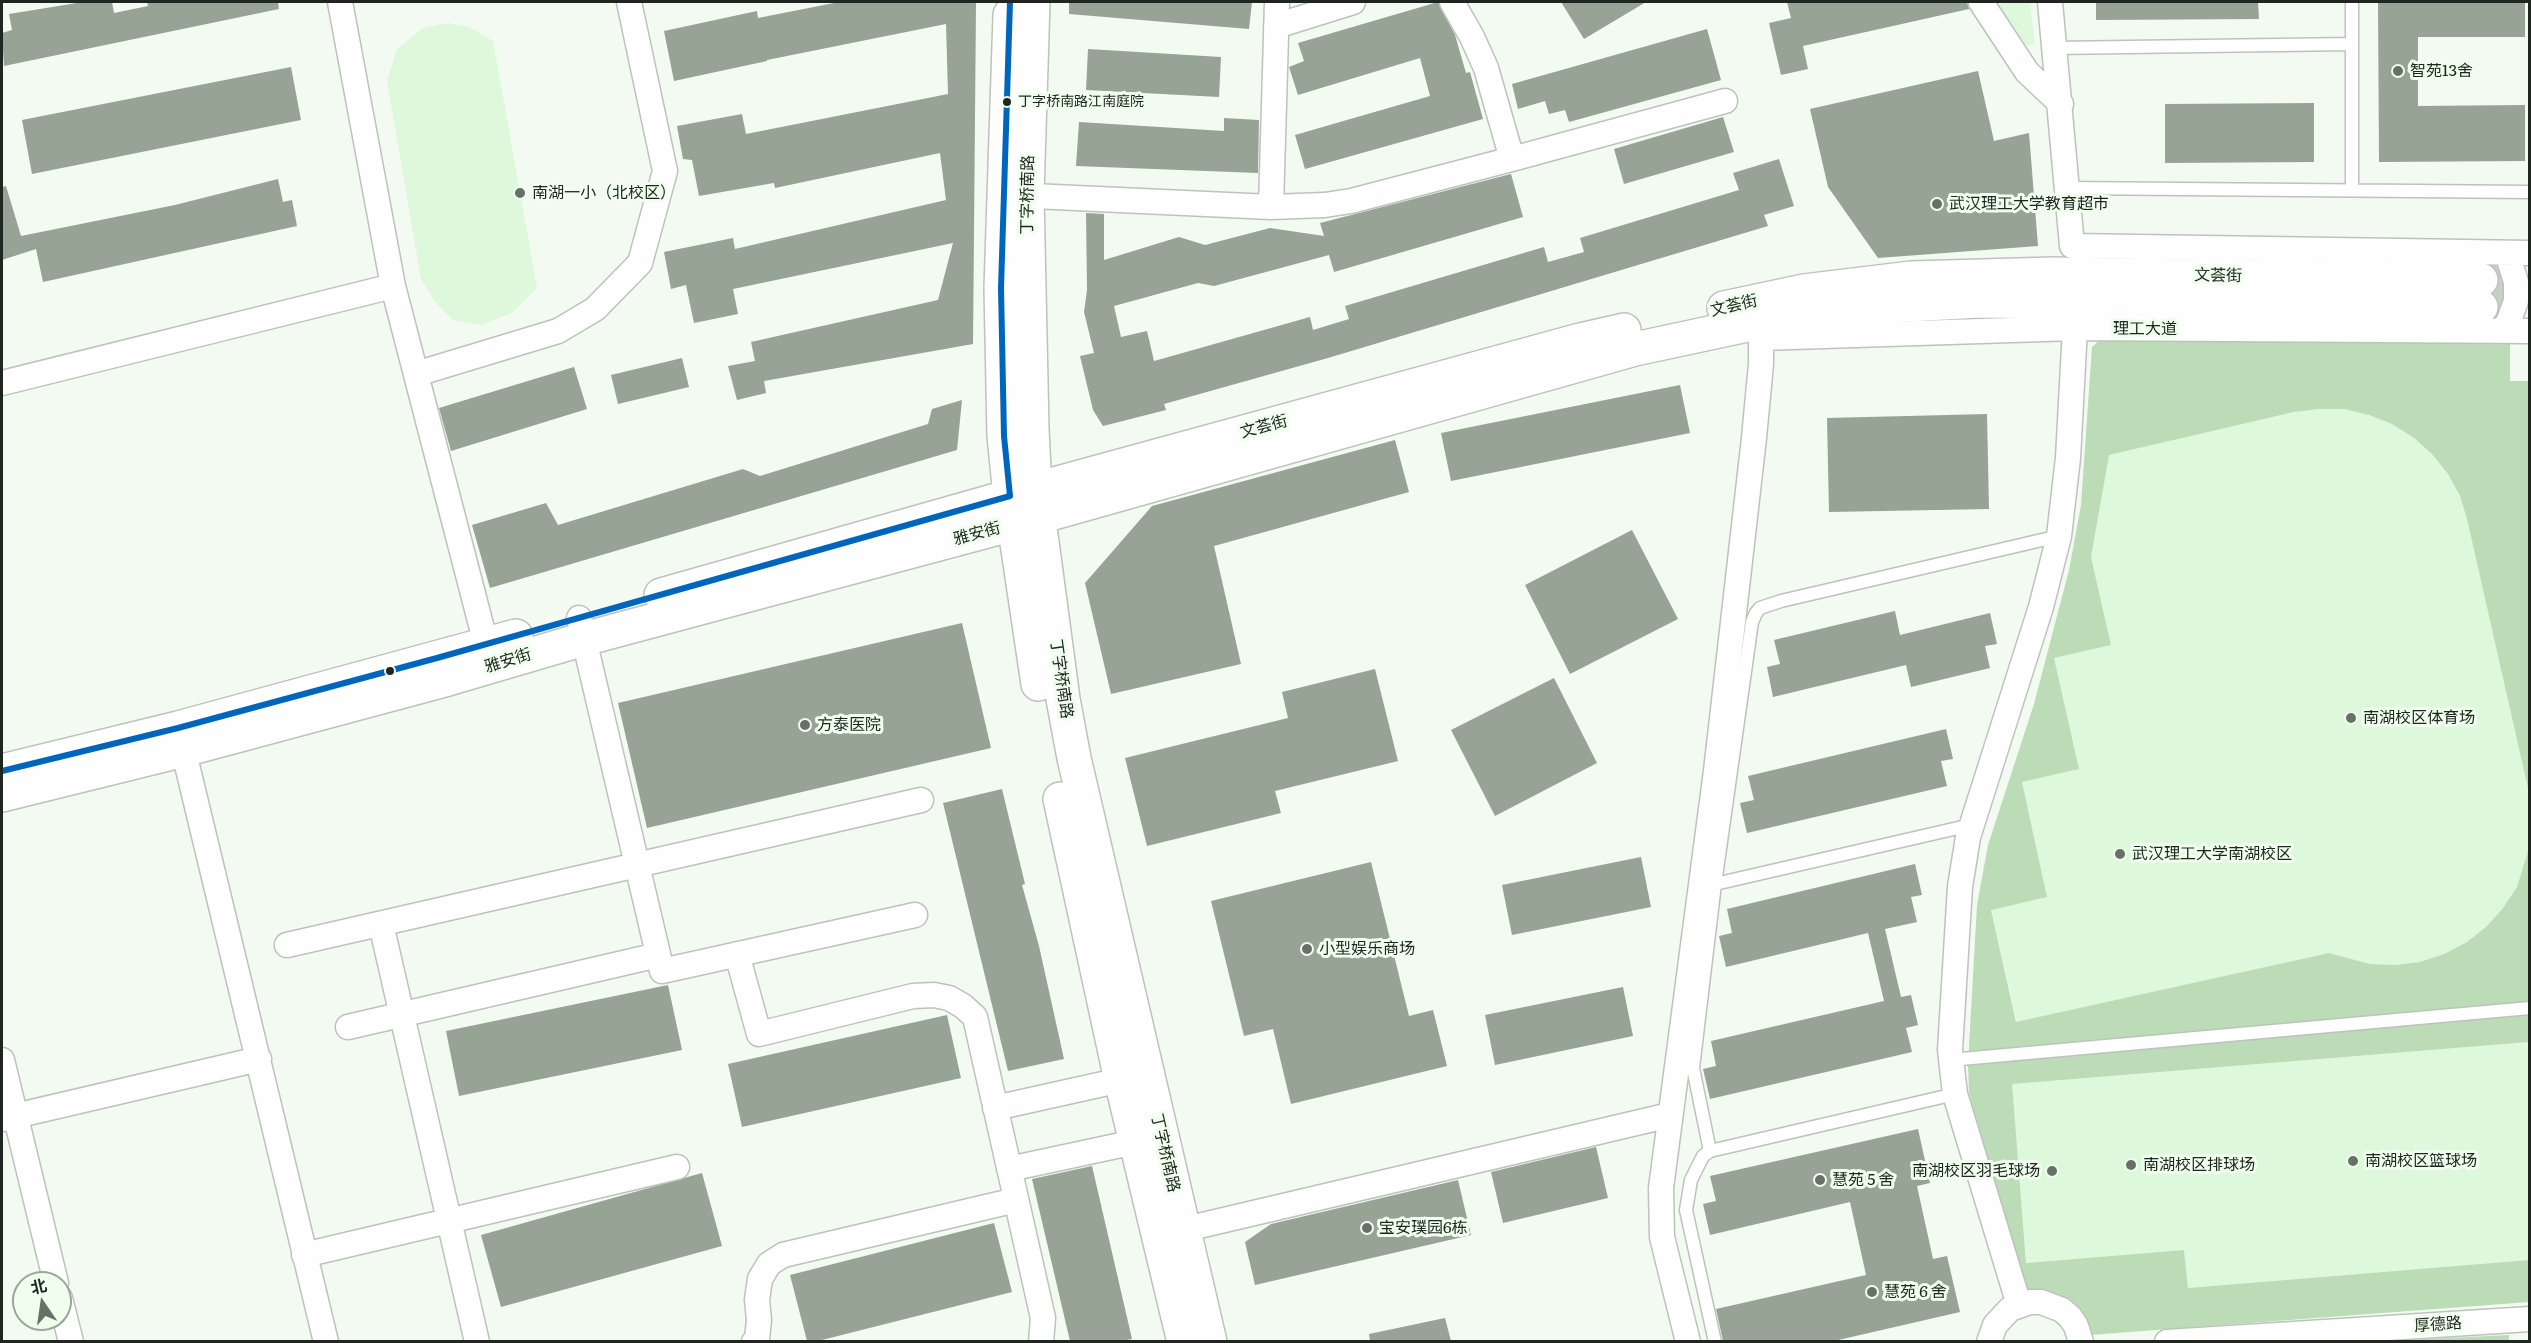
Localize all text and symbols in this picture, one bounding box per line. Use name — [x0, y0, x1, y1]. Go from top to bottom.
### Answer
place label: 智苑13舍 — [2410, 61, 2473, 81]
marker: 智苑13舍 — [2391, 64, 2405, 78]
place label: 丁字桥南路江南庭院 — [1018, 94, 1144, 110]
marker: 丁字桥南路江南庭院 — [1001, 96, 1013, 108]
street label: 丁字桥南路 — [1018, 155, 1038, 235]
place label: 南湖一小（北校区） — [532, 183, 676, 203]
marker: 南湖一小（北校区） — [513, 186, 527, 200]
place label: 武汉理工大学教育超市 — [1949, 194, 2109, 214]
marker: 武汉理工大学教育超市 — [1930, 197, 1944, 211]
street label: 文荟街 — [2194, 266, 2242, 286]
street label: 文荟街 — [1708, 291, 1760, 321]
street label: 理工大道 — [2113, 319, 2177, 339]
street label: 文荟街 — [1238, 412, 1290, 442]
street label: 雅安街 — [951, 519, 1003, 549]
street label: 丁字桥南路 — [1046, 638, 1076, 720]
street label: 雅安街 — [482, 645, 534, 677]
unlabelled marker — [384, 665, 396, 677]
place label: 南湖校区体育场 — [2363, 708, 2475, 728]
marker: 南湖校区体育场 — [2344, 711, 2358, 725]
place label: 方泰医院 — [817, 715, 881, 735]
marker: 方泰医院 — [798, 718, 812, 732]
place label: 武汉理工大学南湖校区 — [2132, 844, 2292, 864]
marker: 武汉理工大学南湖校区 — [2113, 847, 2127, 861]
place label: 小型娱乐商场 — [1319, 939, 1415, 959]
marker: 小型娱乐商场 — [1300, 942, 1314, 956]
street label: 丁字桥南路 — [1147, 1112, 1183, 1194]
place label: 南湖校区篮球场 — [2365, 1151, 2477, 1171]
marker: 南湖校区篮球场 — [2346, 1154, 2360, 1168]
place label: 南湖校区排球场 — [2143, 1155, 2255, 1175]
marker: 南湖校区排球场 — [2124, 1158, 2138, 1172]
place label: 南湖校区羽毛球场 — [1912, 1161, 2040, 1181]
marker: 南湖校区羽毛球场 — [2045, 1164, 2059, 1178]
place label: 慧苑 5 舍 — [1832, 1170, 1895, 1190]
marker: 慧苑 5 舍 — [1813, 1173, 1827, 1187]
place label: 宝安璞园6栋 — [1379, 1218, 1468, 1238]
marker: 宝安璞园6栋 — [1360, 1221, 1374, 1235]
north arrow — [12, 1271, 72, 1331]
text: 北 — [28, 1272, 49, 1299]
place label: 慧苑 6 舍 — [1884, 1282, 1947, 1302]
marker: 慧苑 6 舍 — [1865, 1285, 1879, 1299]
street label: 厚德路 — [2413, 1314, 2463, 1336]

